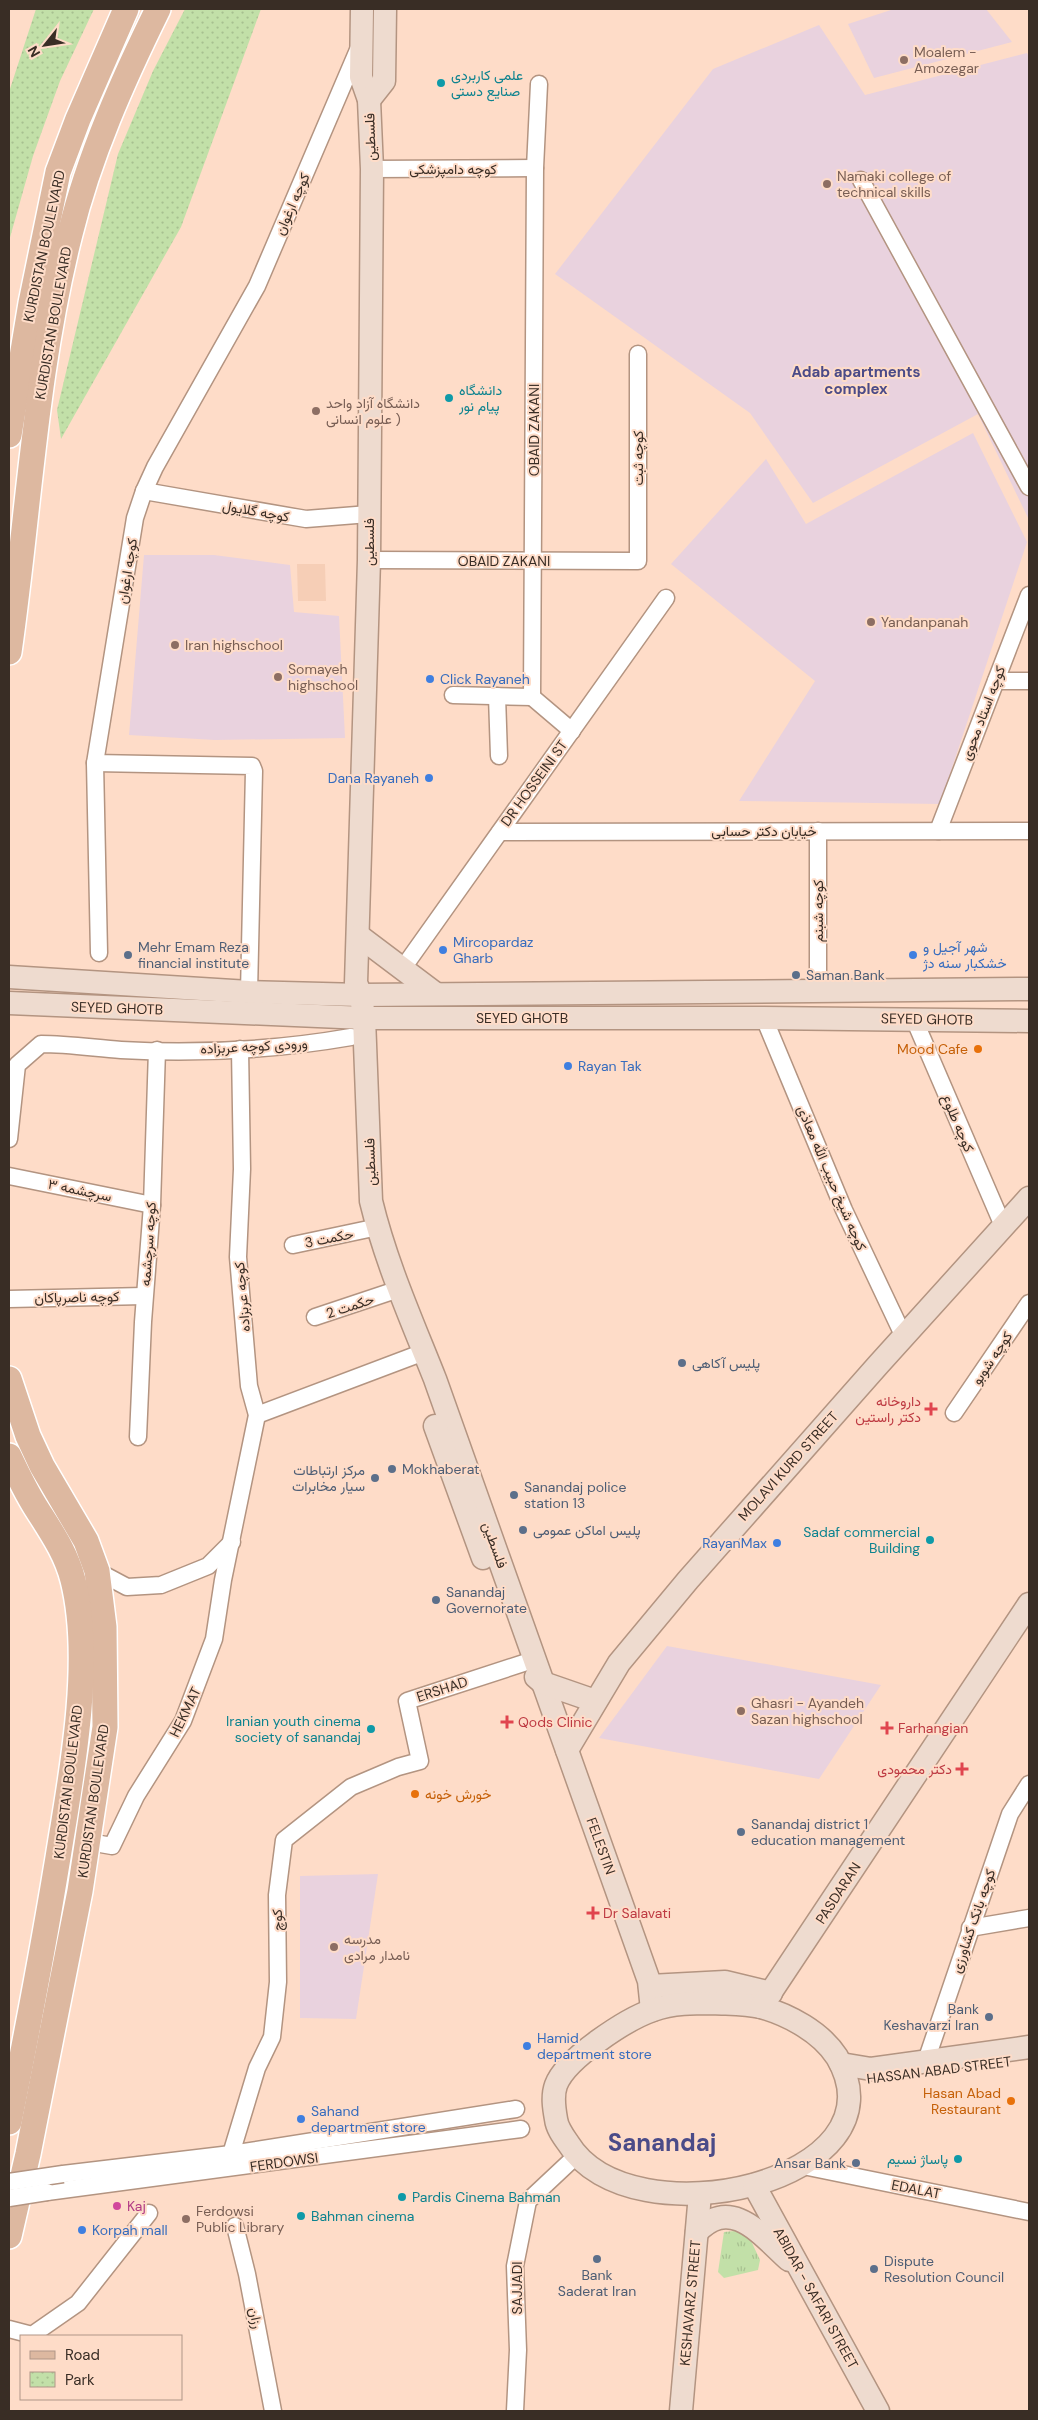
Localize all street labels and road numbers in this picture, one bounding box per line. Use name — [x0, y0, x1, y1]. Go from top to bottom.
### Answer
street label: فلسطین — [360, 113, 380, 161]
street label: کوچه دامپزشکی — [409, 160, 497, 179]
street label: KURDISTAN BOULEVARD — [20, 169, 68, 323]
street label: کوچه ارغوان — [270, 170, 315, 238]
street label: KURDISTAN BOULEVARD — [31, 245, 75, 401]
street label: OBAID ZAKANI — [525, 384, 543, 476]
street label: کوچه ثبت — [629, 431, 648, 485]
street label: کوچه گلایول — [221, 496, 291, 527]
street label: فلسطین — [360, 518, 378, 566]
street label: کوچه ارغوان — [113, 537, 142, 605]
street label: OBAID ZAKANI — [458, 552, 550, 570]
street label: کوچه استاد محوی — [957, 663, 1010, 763]
street label: DR HOSSEINI ST — [497, 736, 571, 830]
street label: خیابان دکتر حسابی — [711, 822, 817, 840]
street label: کوچه شبنم — [809, 880, 828, 942]
street label: SEYED GHOTB — [71, 997, 163, 1019]
street label: SEYED GHOTB — [476, 1009, 568, 1027]
street label: SEYED GHOTB — [881, 1009, 973, 1029]
street label: ورودی کوچه عربزاده — [200, 1034, 308, 1059]
street label: کوچه طلوع — [936, 1091, 978, 1155]
street label: کوچه شیخ حبیب الله معاذی — [791, 1103, 871, 1254]
street label: فلسطین — [360, 1138, 380, 1186]
street label: سرچشمه ۳ — [46, 1174, 114, 1207]
street label: کوچه سرچشمه — [136, 1201, 161, 1287]
street label: حکمت 3 — [303, 1224, 355, 1252]
street label: کوچه عربزاده — [230, 1261, 255, 1333]
street label: کوچه ناصرپاکان — [34, 1287, 120, 1308]
street label: حکمت 2 — [324, 1290, 376, 1322]
street label: کوچه شوبو — [968, 1328, 1017, 1389]
street label: MOLAVI KURD STREET — [734, 1407, 842, 1524]
street label: فلسطین — [478, 1519, 512, 1571]
street label: ERSHAD — [414, 1672, 470, 1706]
street label: HEKMAT — [165, 1684, 205, 1740]
street label: KURDISTAN BOULEVARD — [50, 1704, 86, 1860]
street label: KURDISTAN BOULEVARD — [73, 1723, 113, 1879]
street label: FELESTIN — [582, 1815, 620, 1877]
street label: PASDARAN — [811, 1859, 865, 1927]
street label: کوچه بانک کشاورزی — [947, 1867, 1000, 1976]
street label: کوچ — [268, 1909, 288, 1931]
street label: HASSAN ABAD STREET — [866, 2052, 1013, 2088]
street label: FERDOWSI — [249, 2148, 319, 2176]
street label: EDALAT — [890, 2175, 942, 2203]
street label: ABIDAR - SAFARI STREET — [770, 2224, 862, 2372]
street label: KESHAVARZ STREET — [676, 2239, 704, 2367]
street label: SAJJADI — [508, 2261, 526, 2315]
street label: رزان — [245, 2306, 267, 2330]

